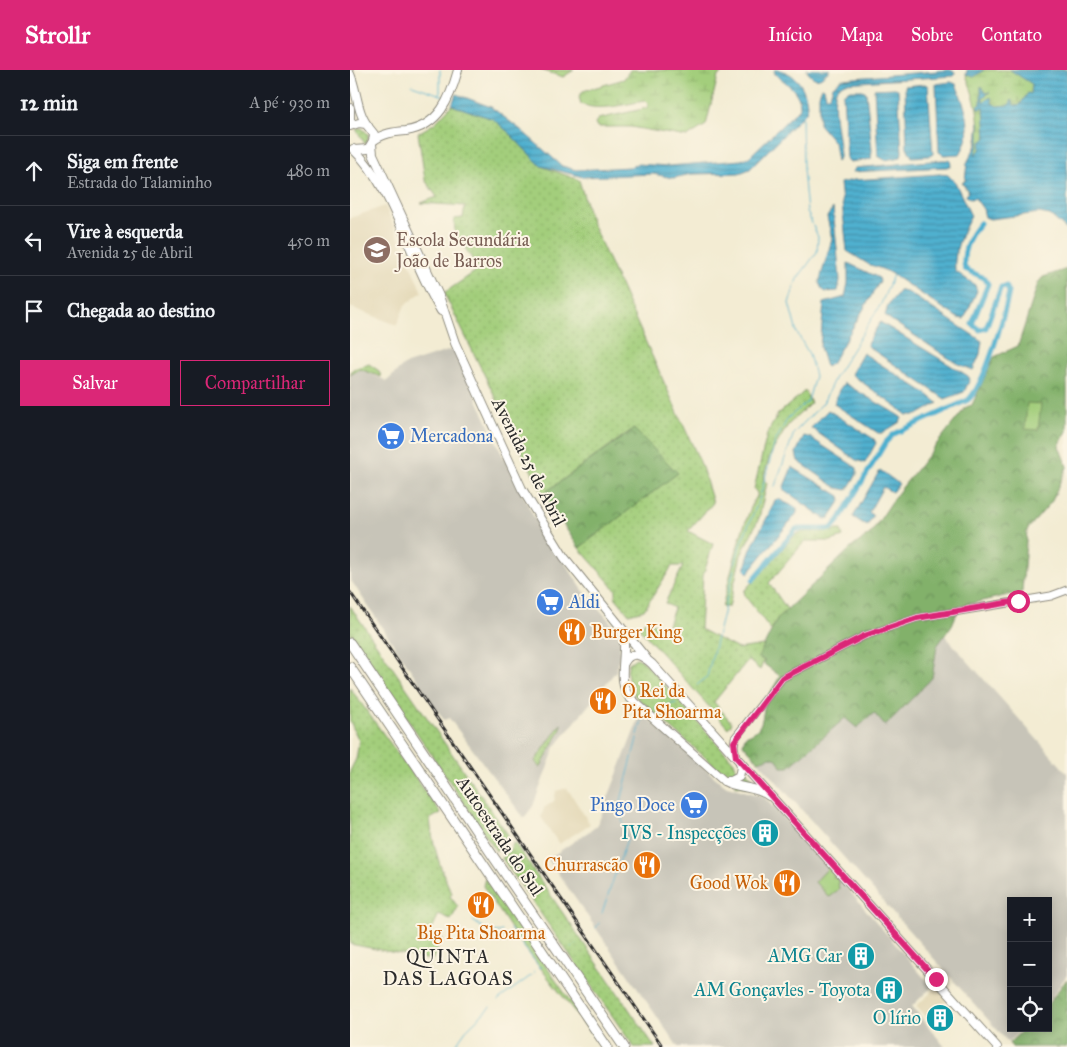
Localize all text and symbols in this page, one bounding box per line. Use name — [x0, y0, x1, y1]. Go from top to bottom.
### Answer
text: Strollr — [25, 20, 90, 50]
text: Início — [768, 24, 812, 46]
text: Mapa — [840, 24, 883, 46]
text: Sobre — [911, 24, 953, 46]
text: Contato — [981, 24, 1042, 46]
text: 12 min — [20, 90, 78, 116]
text: A pé · 930 m — [250, 93, 330, 112]
text: Siga em frente — [67, 150, 178, 173]
icon: ahead — [20, 157, 48, 185]
text: 480 m — [286, 161, 330, 180]
text: Estrada do Talaminho — [67, 173, 212, 192]
text: Vire à esquerda — [67, 220, 183, 243]
icon: left — [20, 227, 48, 255]
place label: Escola Secundária João de Barros — [394, 229, 530, 273]
text: 450 m — [287, 231, 330, 250]
school or university icon: Escola Secundária João de Barros — [362, 235, 392, 265]
text: Avenida 25 de Abril — [67, 243, 193, 262]
icon: arrive — [20, 297, 48, 325]
text: Chegada ao destino — [67, 299, 215, 322]
button: Salvar — [20, 360, 170, 406]
button: Compartilhar — [180, 360, 330, 406]
street label: Avenida 25 de Abril — [487, 393, 571, 530]
supermarket icon: Mercadona — [376, 421, 406, 451]
place label: Mercadona — [410, 425, 494, 447]
supermarket icon: Aldi — [535, 587, 565, 617]
route start — [1007, 590, 1030, 613]
place label: Aldi — [568, 591, 600, 613]
restaurant icon: Burger King — [557, 617, 587, 647]
place label: Burger King — [591, 621, 682, 644]
place label: O Rei da Pita Shoarma — [622, 680, 722, 723]
restaurant icon: O Rei da Pita Shoarma — [588, 686, 618, 716]
street label: Autoestrada do Sul — [451, 771, 548, 900]
supermarket icon: Pingo Doce — [679, 790, 709, 820]
place label: Pingo Doce — [590, 794, 675, 817]
building icon: IVS - Inspecções — [750, 818, 780, 848]
place label: IVS - Inspecções — [621, 822, 746, 844]
restaurant icon: Churrascão — [632, 850, 662, 880]
place label: Churrascão — [544, 854, 628, 876]
restaurant icon: Good Wok — [772, 868, 802, 898]
place label: Good Wok — [690, 872, 769, 894]
restaurant icon: Big Pita Shoarma — [466, 890, 496, 920]
map controls — [1007, 897, 1052, 1032]
button: + — [1007, 897, 1052, 942]
place label: Big Pita Shoarma — [417, 922, 546, 945]
building icon: AMG Car — [846, 941, 876, 971]
button: − — [1007, 942, 1052, 987]
district label: QUINTA DAS LAGOAS — [382, 945, 514, 990]
place label: AMG Car — [767, 945, 842, 967]
route end — [925, 968, 948, 991]
building icon: AM Gonçavles - Toyota — [874, 975, 904, 1005]
place label: AM Gonçavles - Toyota — [693, 979, 870, 1001]
button: locate — [1007, 987, 1052, 1032]
building icon: O lírio — [925, 1003, 955, 1033]
place label: O lírio — [873, 1007, 921, 1029]

